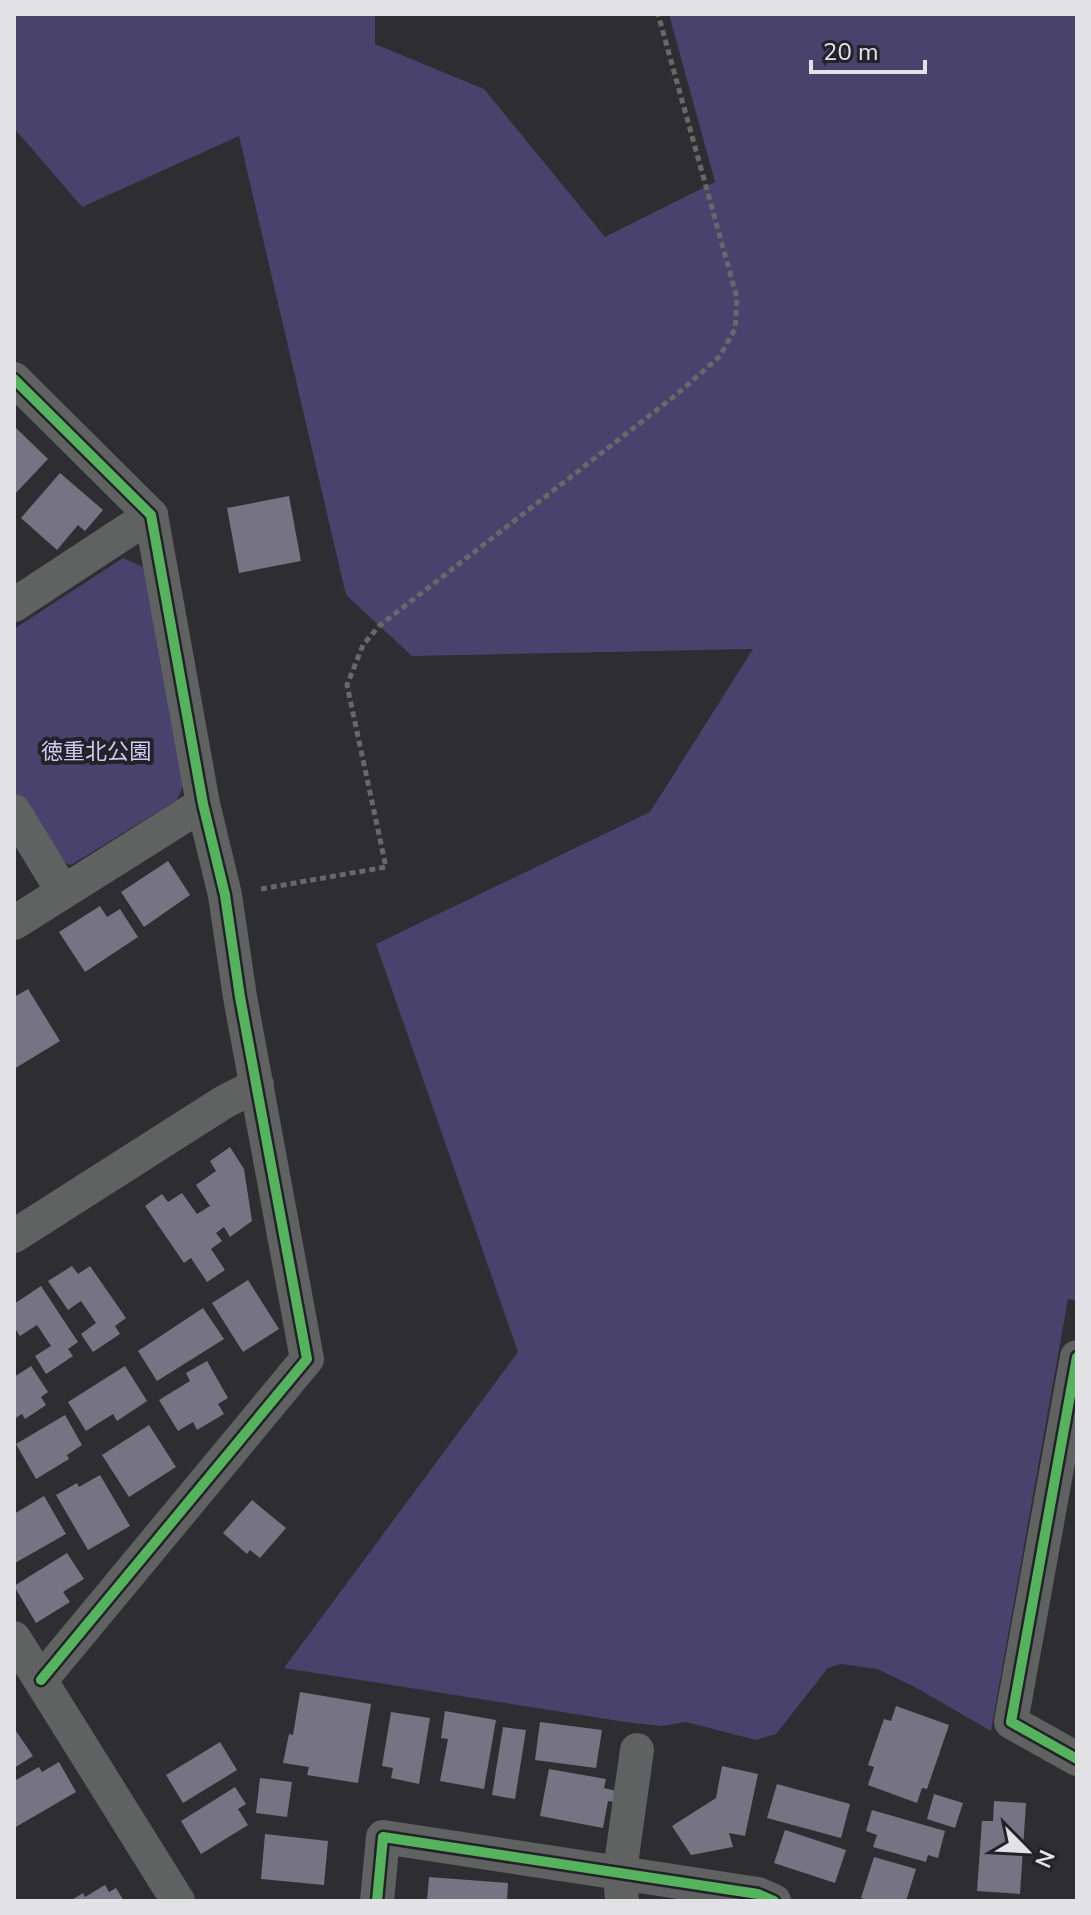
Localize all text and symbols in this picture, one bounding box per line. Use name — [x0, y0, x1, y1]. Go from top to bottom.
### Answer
scale bar — [811, 24, 925, 74]
text: 20 m — [823, 36, 879, 68]
park label: 徳重北公園 — [41, 737, 151, 767]
north arrow — [987, 1811, 1067, 1891]
text: N — [1027, 1845, 1061, 1872]

